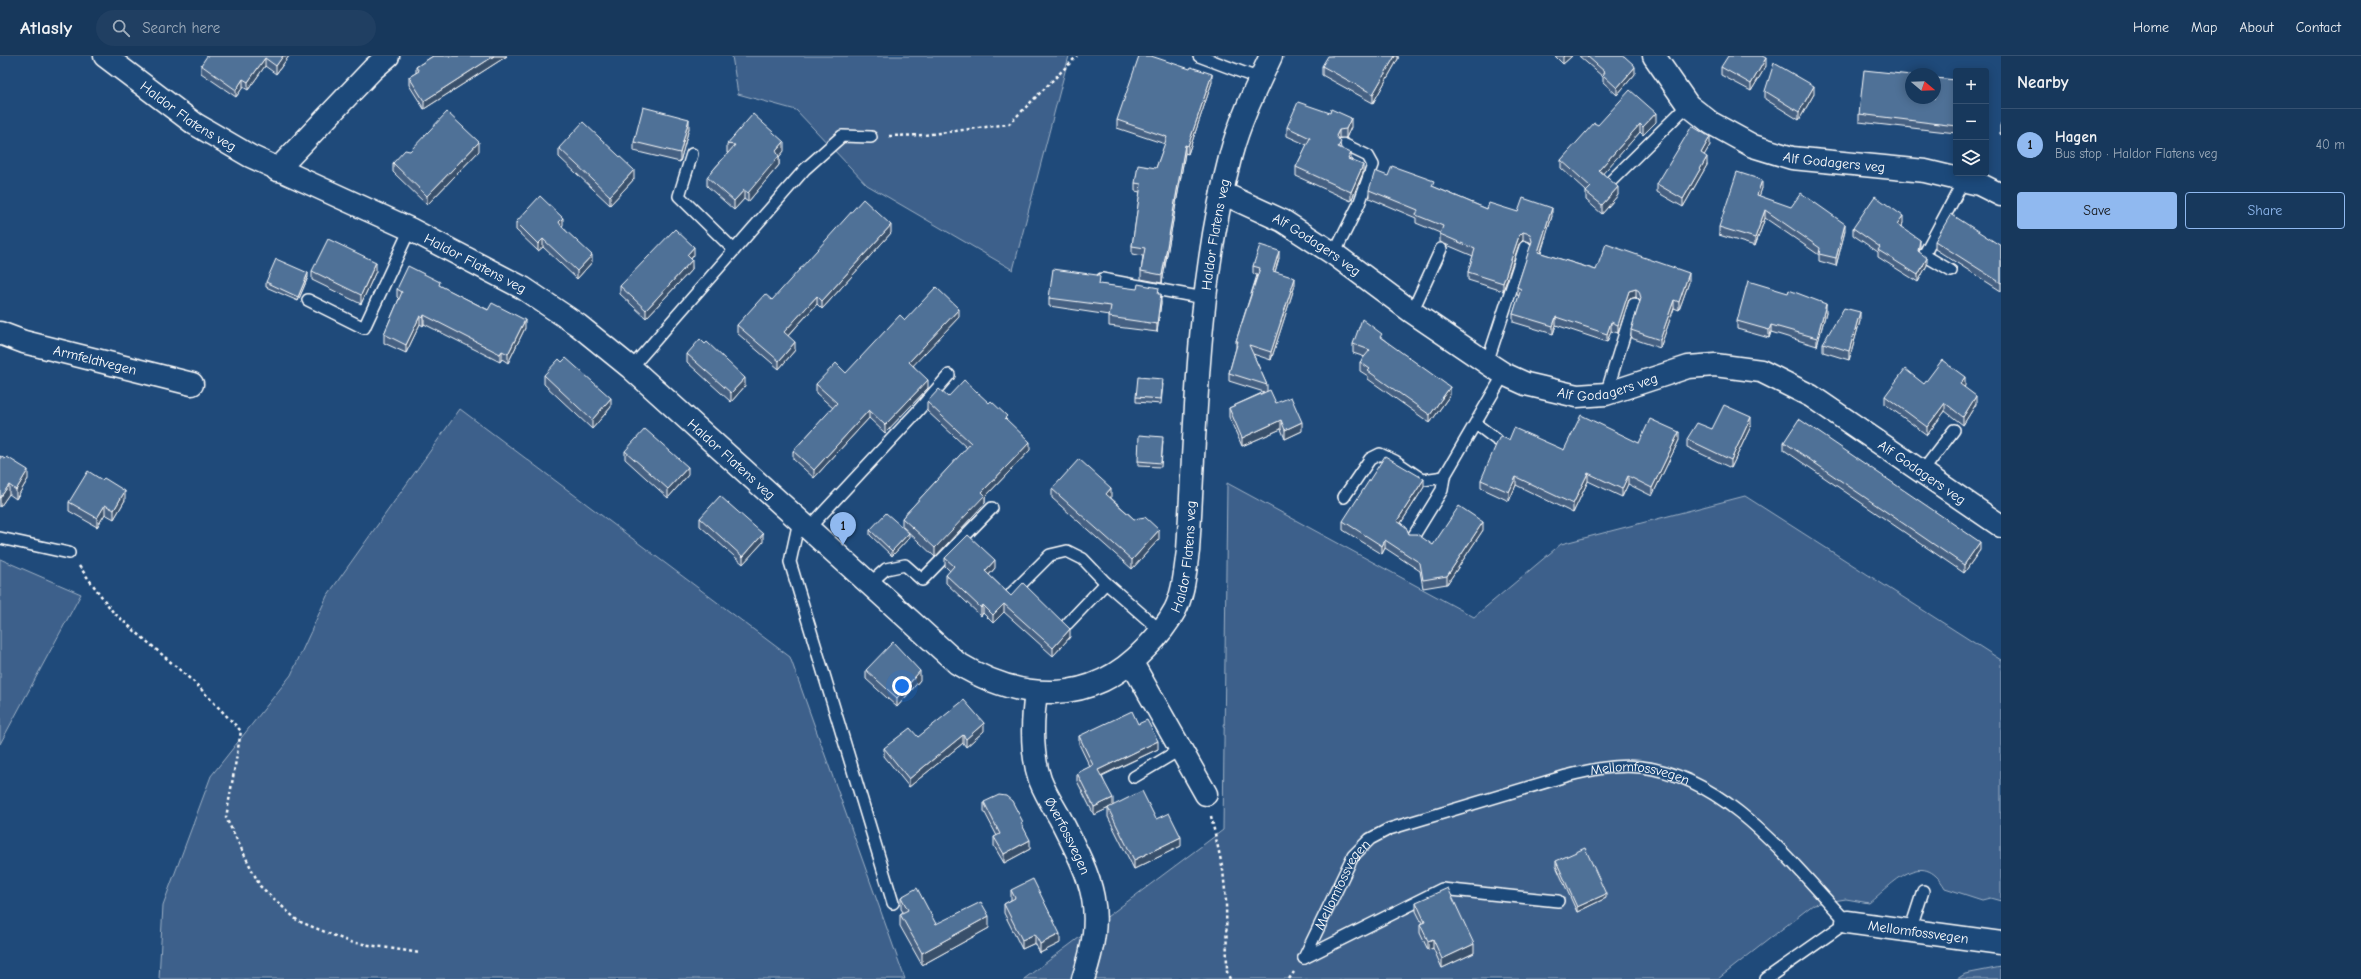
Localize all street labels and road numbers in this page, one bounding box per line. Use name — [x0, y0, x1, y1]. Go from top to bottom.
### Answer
street label: Haldor Flatens veg — [137, 77, 240, 155]
street label: Alf Godagers veg — [1781, 147, 1886, 176]
street label: Haldor Flatens veg — [1197, 177, 1233, 291]
street label: Alf Godagers veg — [1270, 209, 1364, 280]
street label: Haldor Flatens veg — [421, 229, 529, 297]
street label: Armfeldtvegen — [52, 341, 139, 378]
street label: Alf Godagers veg — [1556, 369, 1660, 404]
street label: Haldor Flatens veg — [684, 415, 779, 503]
street label: Alf Godagers veg — [1875, 436, 1969, 508]
street label: Haldor Flatens veg — [1167, 500, 1199, 615]
street label: Mellomfossvegen — [1589, 758, 1693, 788]
street label: Øverfossvegen — [1041, 794, 1094, 877]
street label: Mellomfossvegen — [1310, 836, 1373, 933]
street label: Mellomfossvegen — [1867, 916, 1970, 947]

